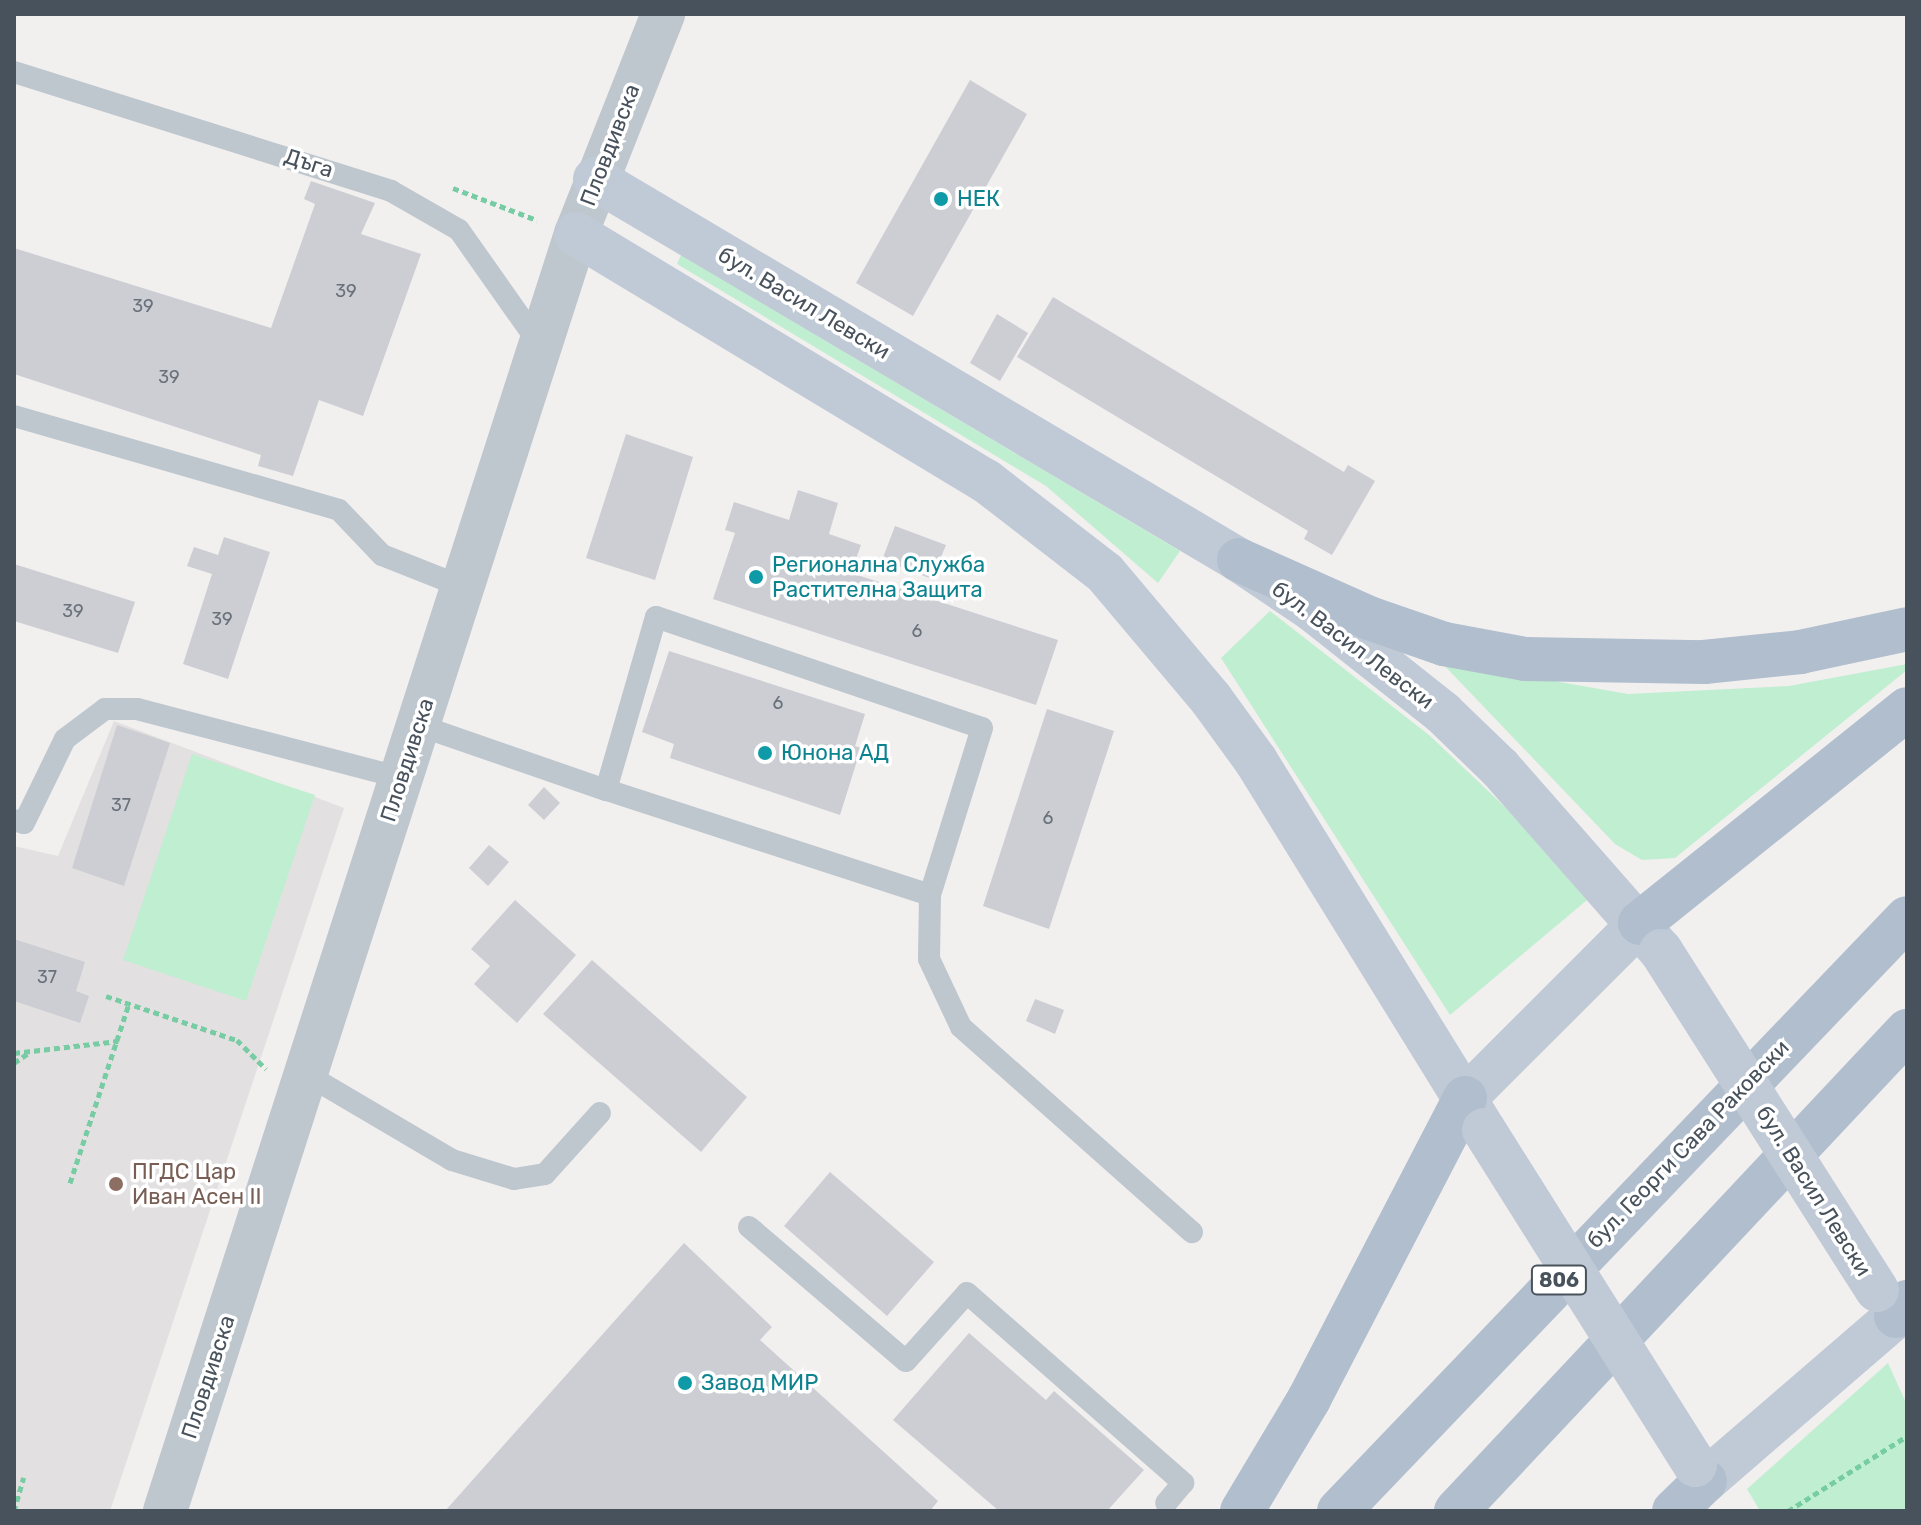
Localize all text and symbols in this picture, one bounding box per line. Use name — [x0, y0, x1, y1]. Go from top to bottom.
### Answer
street label: Пловдивска — [575, 80, 645, 210]
street label: Дъга — [281, 143, 337, 183]
place label: НЕК — [957, 186, 1000, 212]
marker: НЕК — [932, 190, 950, 208]
street label: бул. Васил Левски — [713, 241, 895, 365]
house number: 39 — [335, 280, 357, 302]
house number: 39 — [132, 295, 154, 317]
house number: 39 — [158, 366, 180, 388]
place label: Регионална Служба Растителна Защита — [772, 551, 985, 602]
marker: Регионална Служба Растителна Защита — [747, 568, 765, 586]
street label: бул. Васил Левски — [1267, 576, 1439, 714]
house number: 39 — [62, 600, 84, 622]
house number: 39 — [211, 608, 233, 630]
house number: 6 — [912, 620, 922, 642]
house number: 6 — [773, 692, 783, 714]
street label: Пловдивска — [375, 695, 439, 825]
place label: Юнона АД — [781, 740, 889, 766]
marker: Юнона АД — [756, 744, 774, 762]
house number: 37 — [111, 794, 131, 816]
house number: 6 — [1043, 807, 1053, 829]
house number: 37 — [37, 966, 57, 988]
street label: бул. Георги Сава Раковски — [1581, 1034, 1795, 1254]
street label: бул. Васил Левски — [1751, 1101, 1877, 1281]
place label: ПГДС Цар Иван Асен II — [132, 1158, 262, 1210]
marker: ПГДС Цар Иван Асен II — [107, 1175, 125, 1193]
road number: 806 — [1529, 1264, 1589, 1296]
street label: Пловдивска — [176, 1312, 240, 1442]
place label: Завод МИР — [701, 1370, 818, 1396]
marker: Завод МИР — [676, 1374, 694, 1392]

